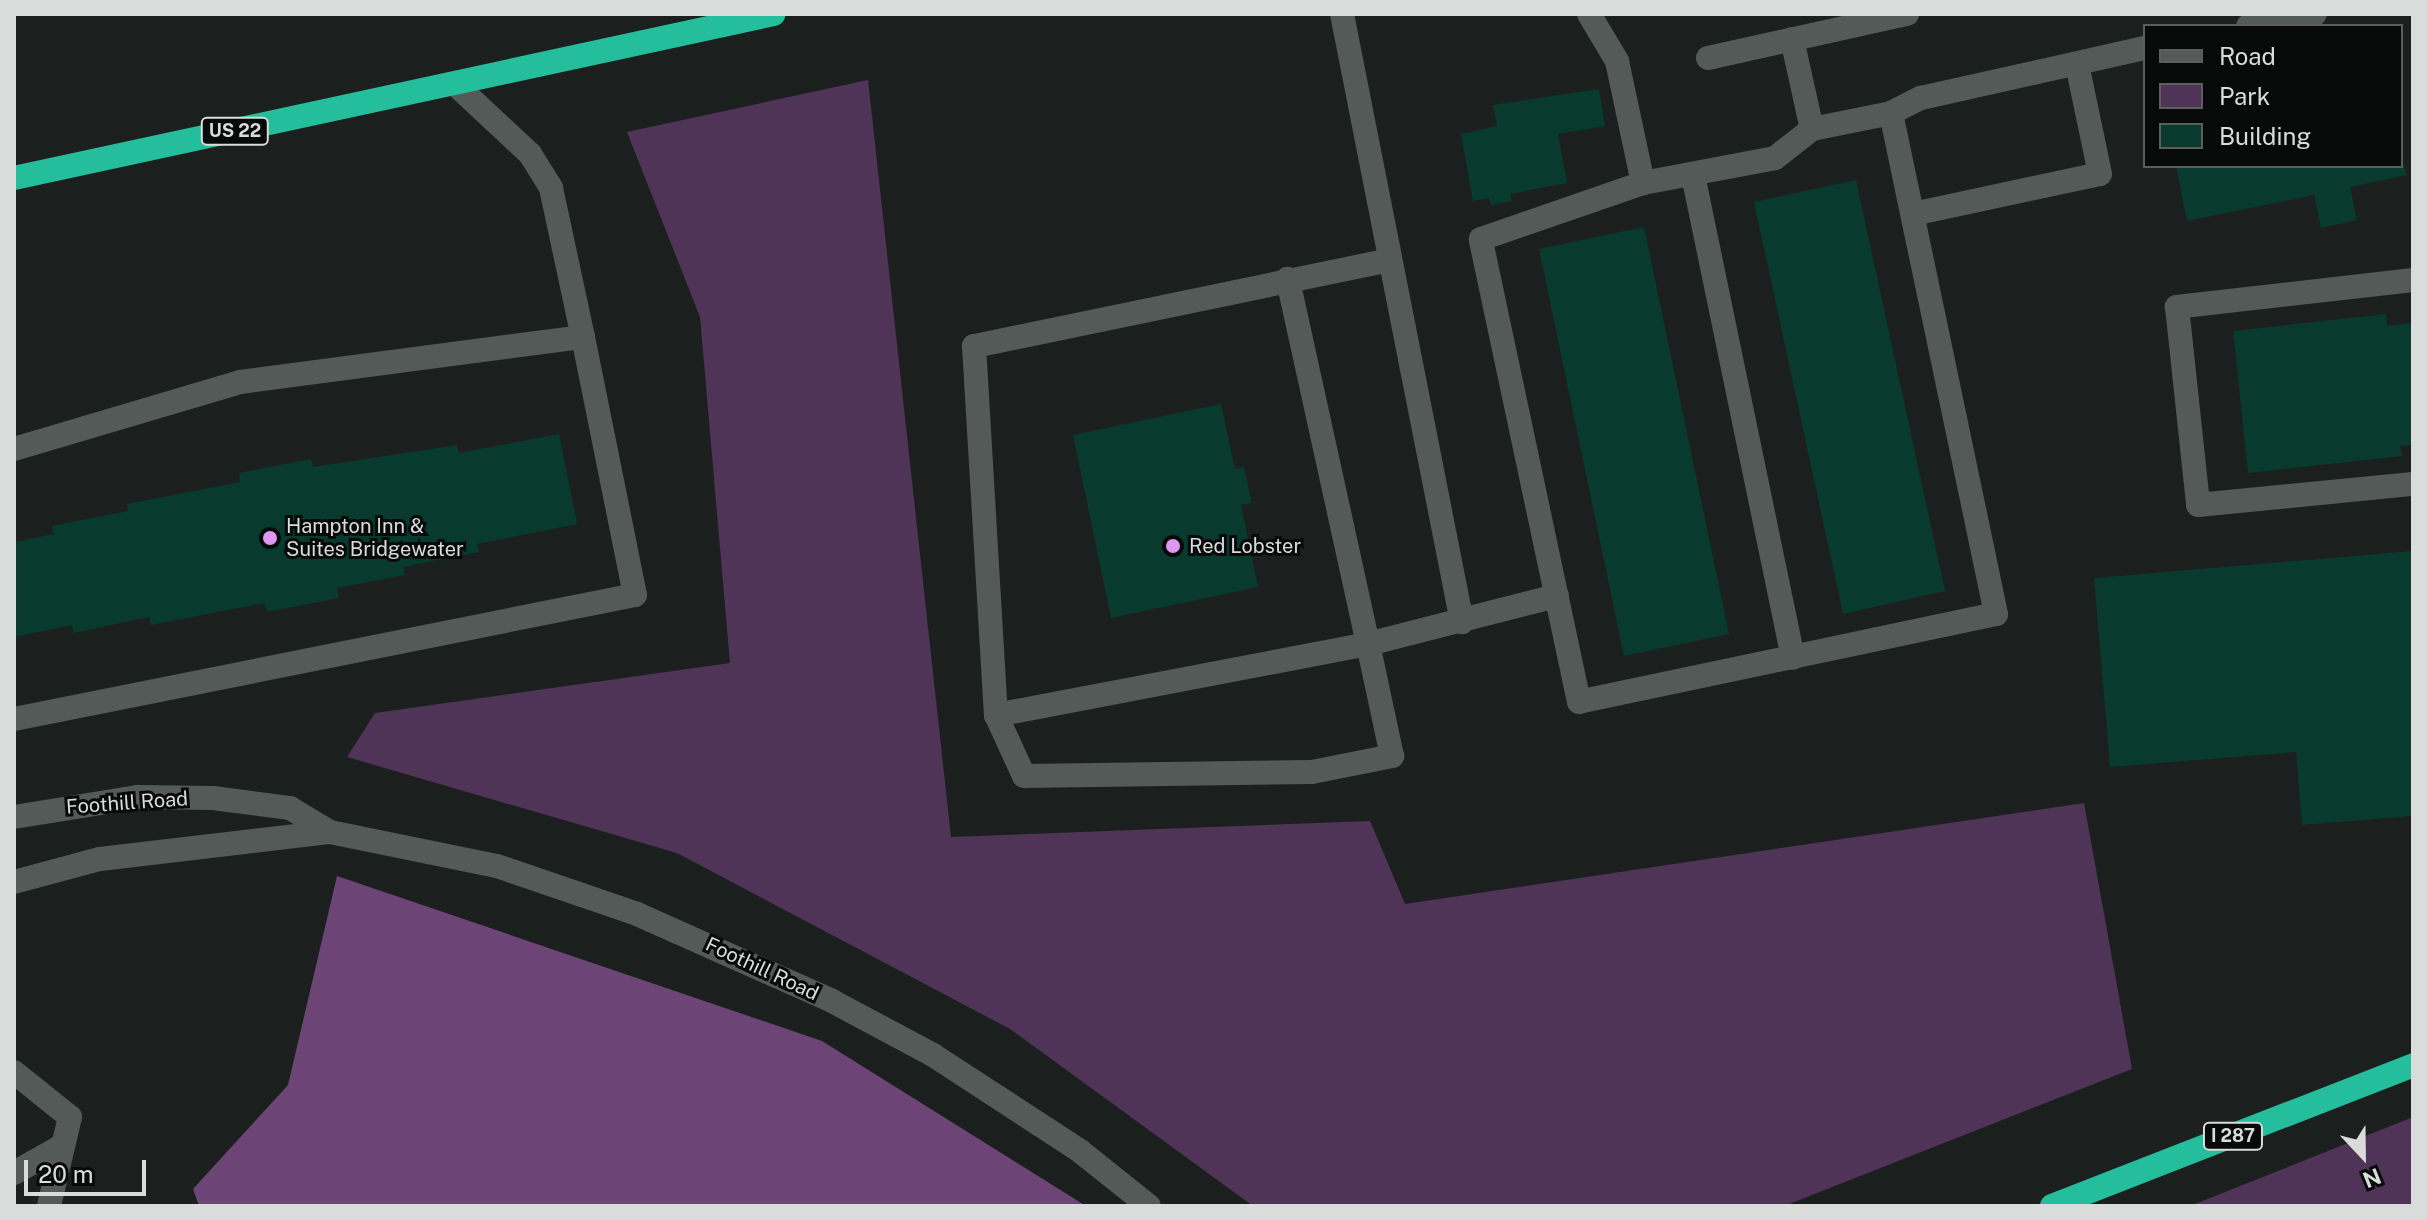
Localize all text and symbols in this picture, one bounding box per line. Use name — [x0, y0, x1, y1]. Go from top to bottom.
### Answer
legend — [2143, 24, 2403, 168]
text: Road — [2219, 42, 2276, 70]
text: Park — [2219, 82, 2270, 110]
road number: US 22 — [199, 117, 271, 145]
text: Building — [2219, 122, 2311, 150]
place label: Hampton Inn & Suites Bridgewater — [286, 514, 464, 561]
marker: Hampton Inn & Suites Bridgewater — [261, 529, 279, 547]
place label: Red Lobster — [1189, 534, 1301, 558]
marker: Red Lobster — [1164, 537, 1182, 555]
street label: Foothill Road — [65, 787, 189, 819]
street label: Foothill Road — [702, 932, 822, 1006]
north arrow — [2323, 1116, 2403, 1196]
road number: I 287 — [2201, 1122, 2265, 1150]
scale bar — [28, 1144, 150, 1194]
text: 20 m — [38, 1160, 94, 1188]
text: N — [2359, 1163, 2385, 1194]

